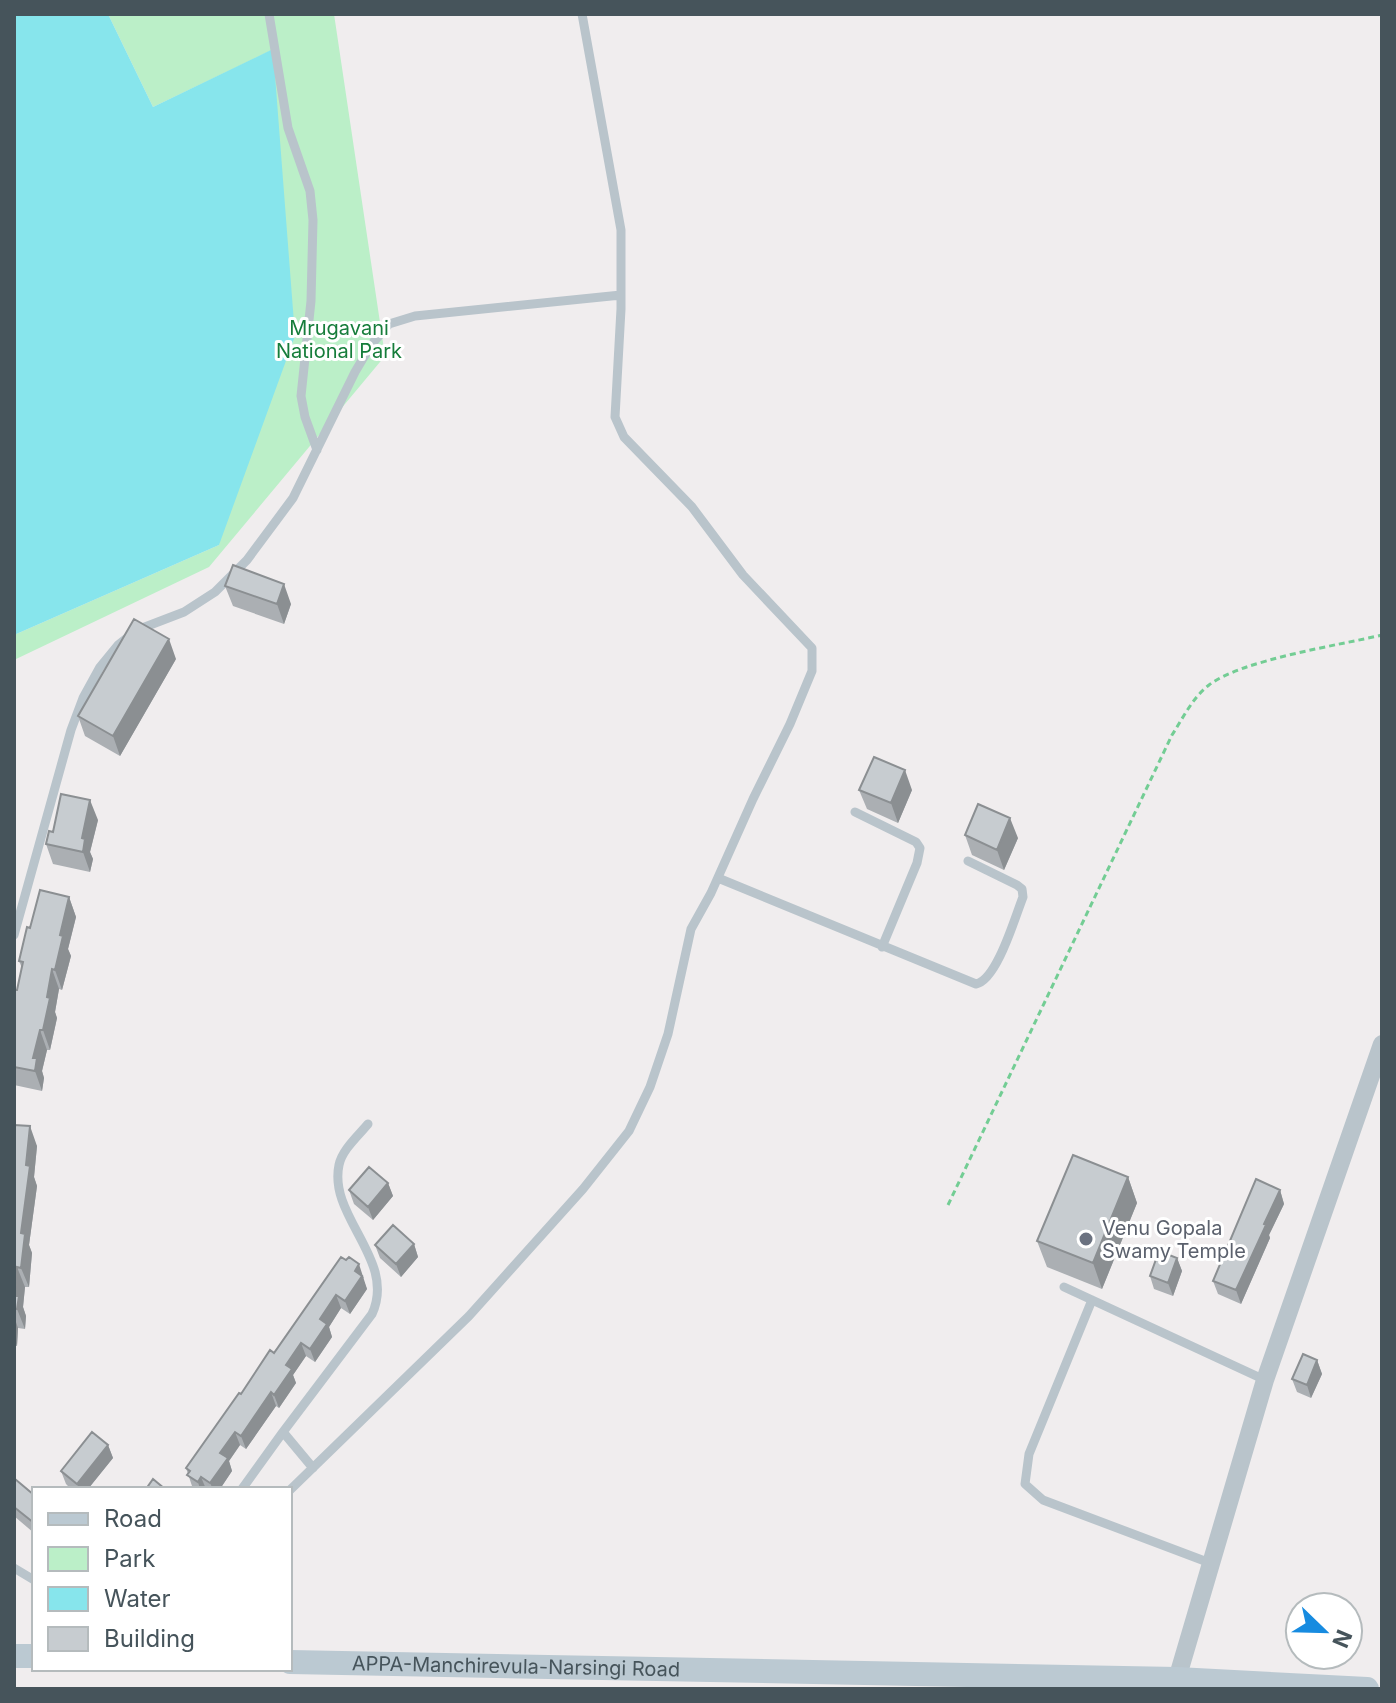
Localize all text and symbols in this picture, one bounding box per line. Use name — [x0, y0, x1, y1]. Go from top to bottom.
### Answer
park label: Mrugavani National Park — [276, 316, 402, 363]
place label: Venu Gopala Swamy Temple — [1102, 1216, 1246, 1263]
marker: Venu Gopala Swamy Temple — [1077, 1230, 1095, 1248]
legend — [32, 1487, 292, 1671]
text: Road — [104, 1504, 162, 1533]
text: Park — [104, 1544, 155, 1573]
text: Water — [104, 1584, 171, 1613]
north arrow — [1284, 1591, 1364, 1671]
text: Building — [104, 1624, 195, 1653]
text: N — [1327, 1626, 1358, 1652]
street label: APPA-Manchirevula-Narsingi Road — [352, 1651, 680, 1681]

